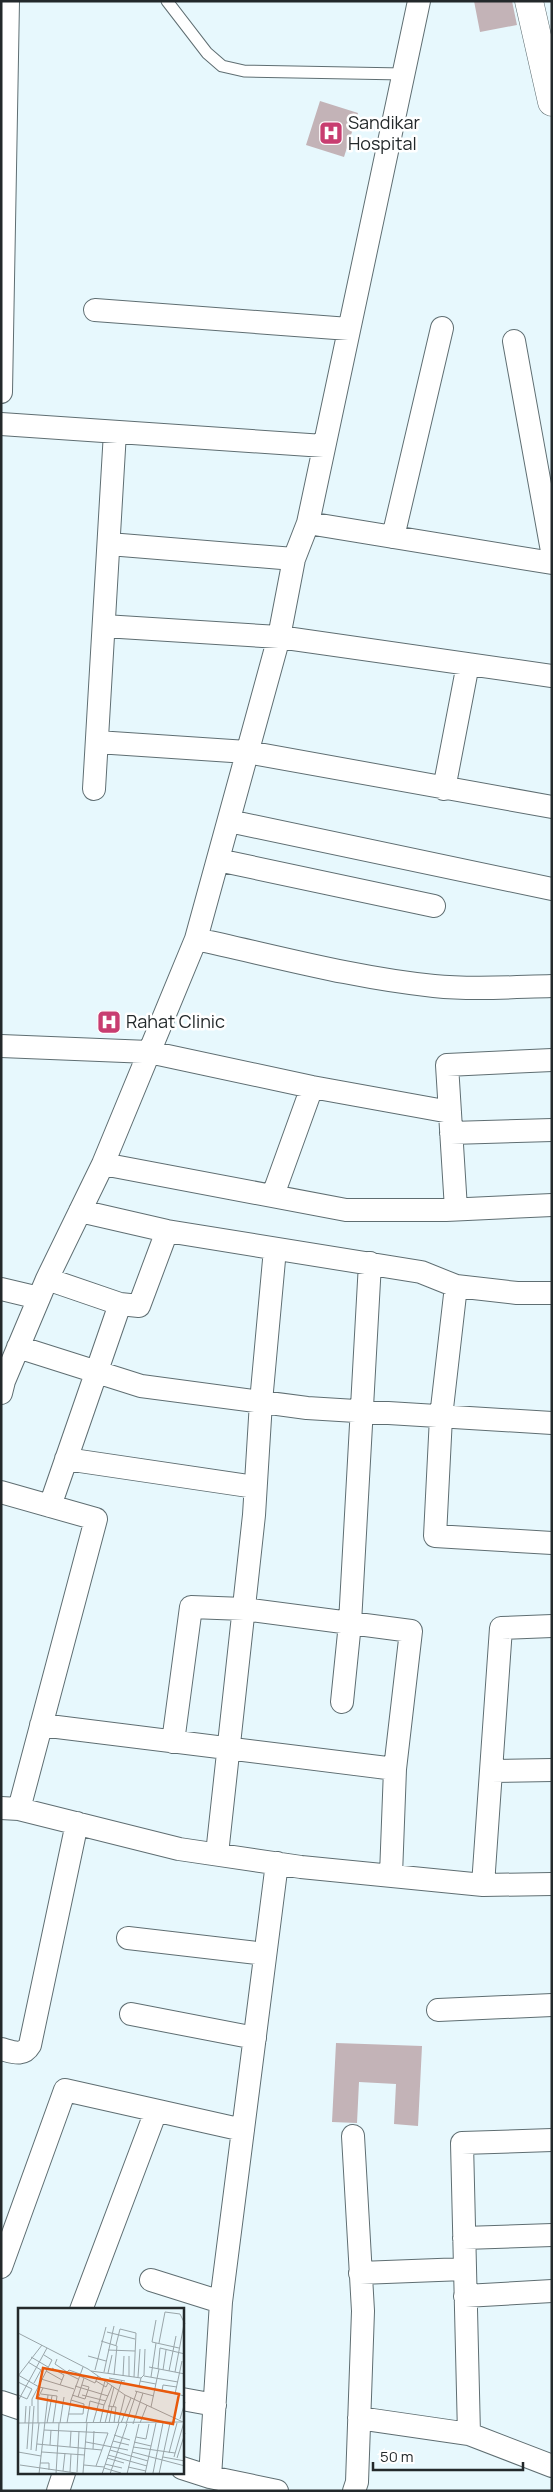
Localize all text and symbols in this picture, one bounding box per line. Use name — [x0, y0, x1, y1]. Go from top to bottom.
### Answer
place label: Sandikar Hospital — [348, 110, 421, 155]
hospital icon: Sandikar Hospital — [318, 120, 344, 146]
hospital icon: Rahat Clinic — [96, 1009, 122, 1035]
place label: Rahat Clinic — [126, 1009, 225, 1033]
inset map — [18, 2308, 184, 2474]
scale bar — [373, 2440, 523, 2472]
text: 50 m — [380, 2446, 414, 2467]

